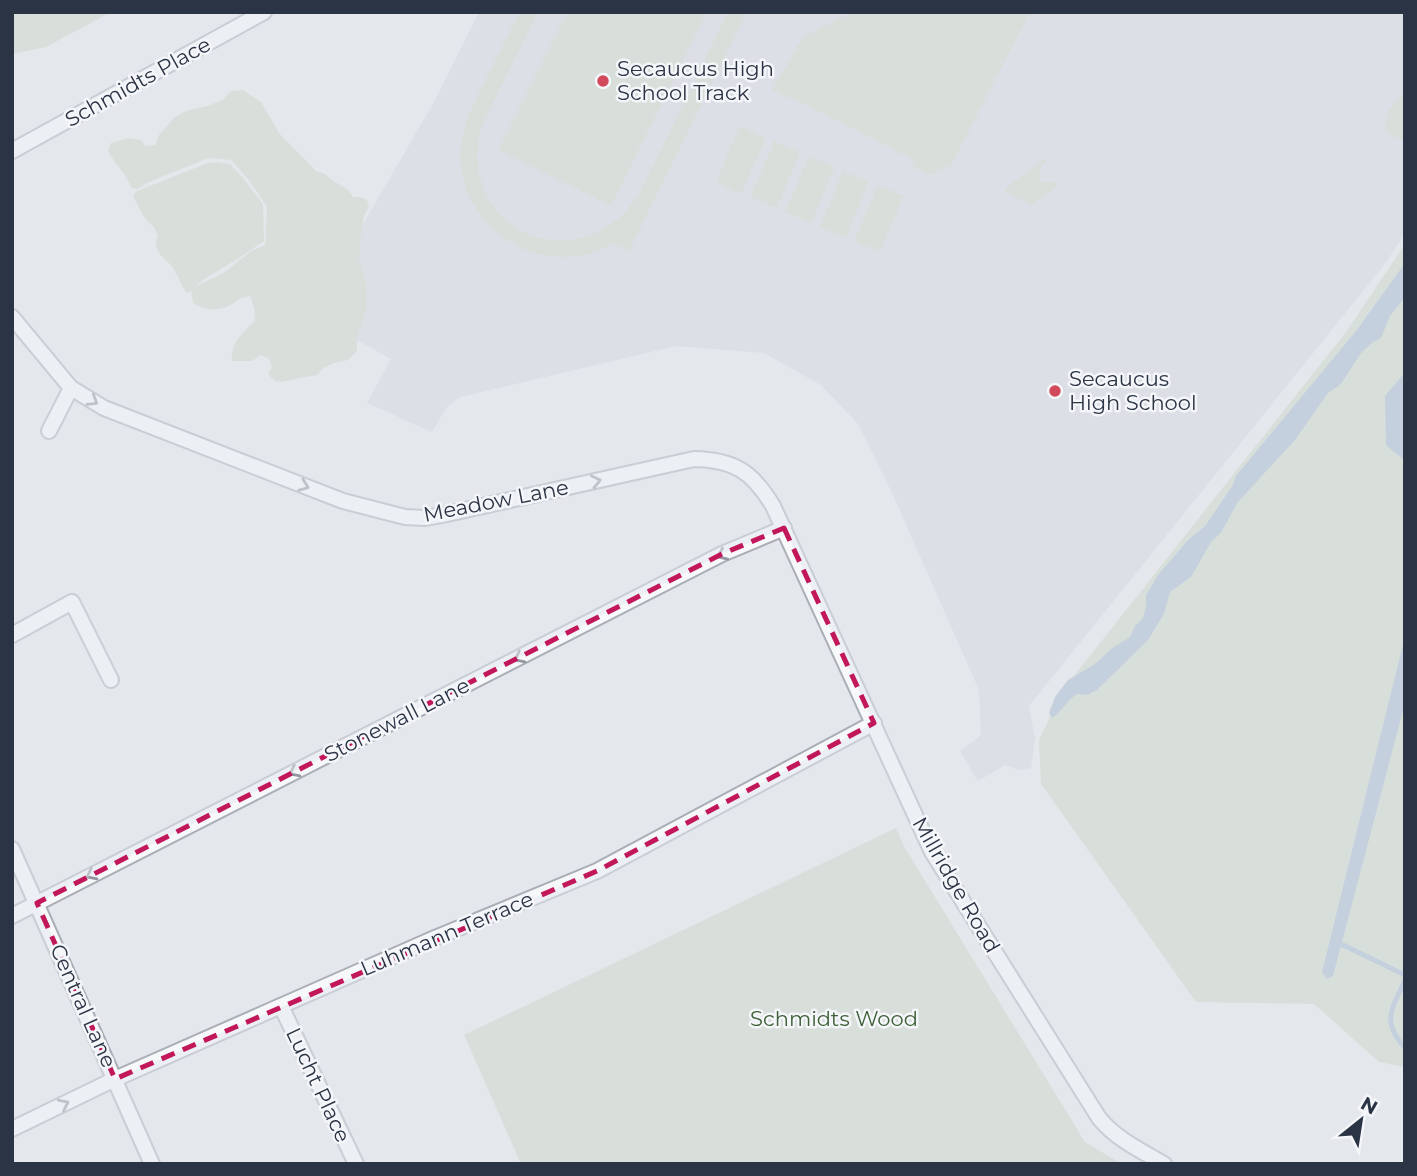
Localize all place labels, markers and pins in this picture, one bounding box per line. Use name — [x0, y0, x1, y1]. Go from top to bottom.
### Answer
place label: Secaucus High School Track — [617, 56, 774, 105]
marker: Secaucus High School Track — [595, 73, 611, 89]
place label: Secaucus High School — [1069, 366, 1197, 415]
marker: Secaucus High School — [1047, 383, 1063, 399]

